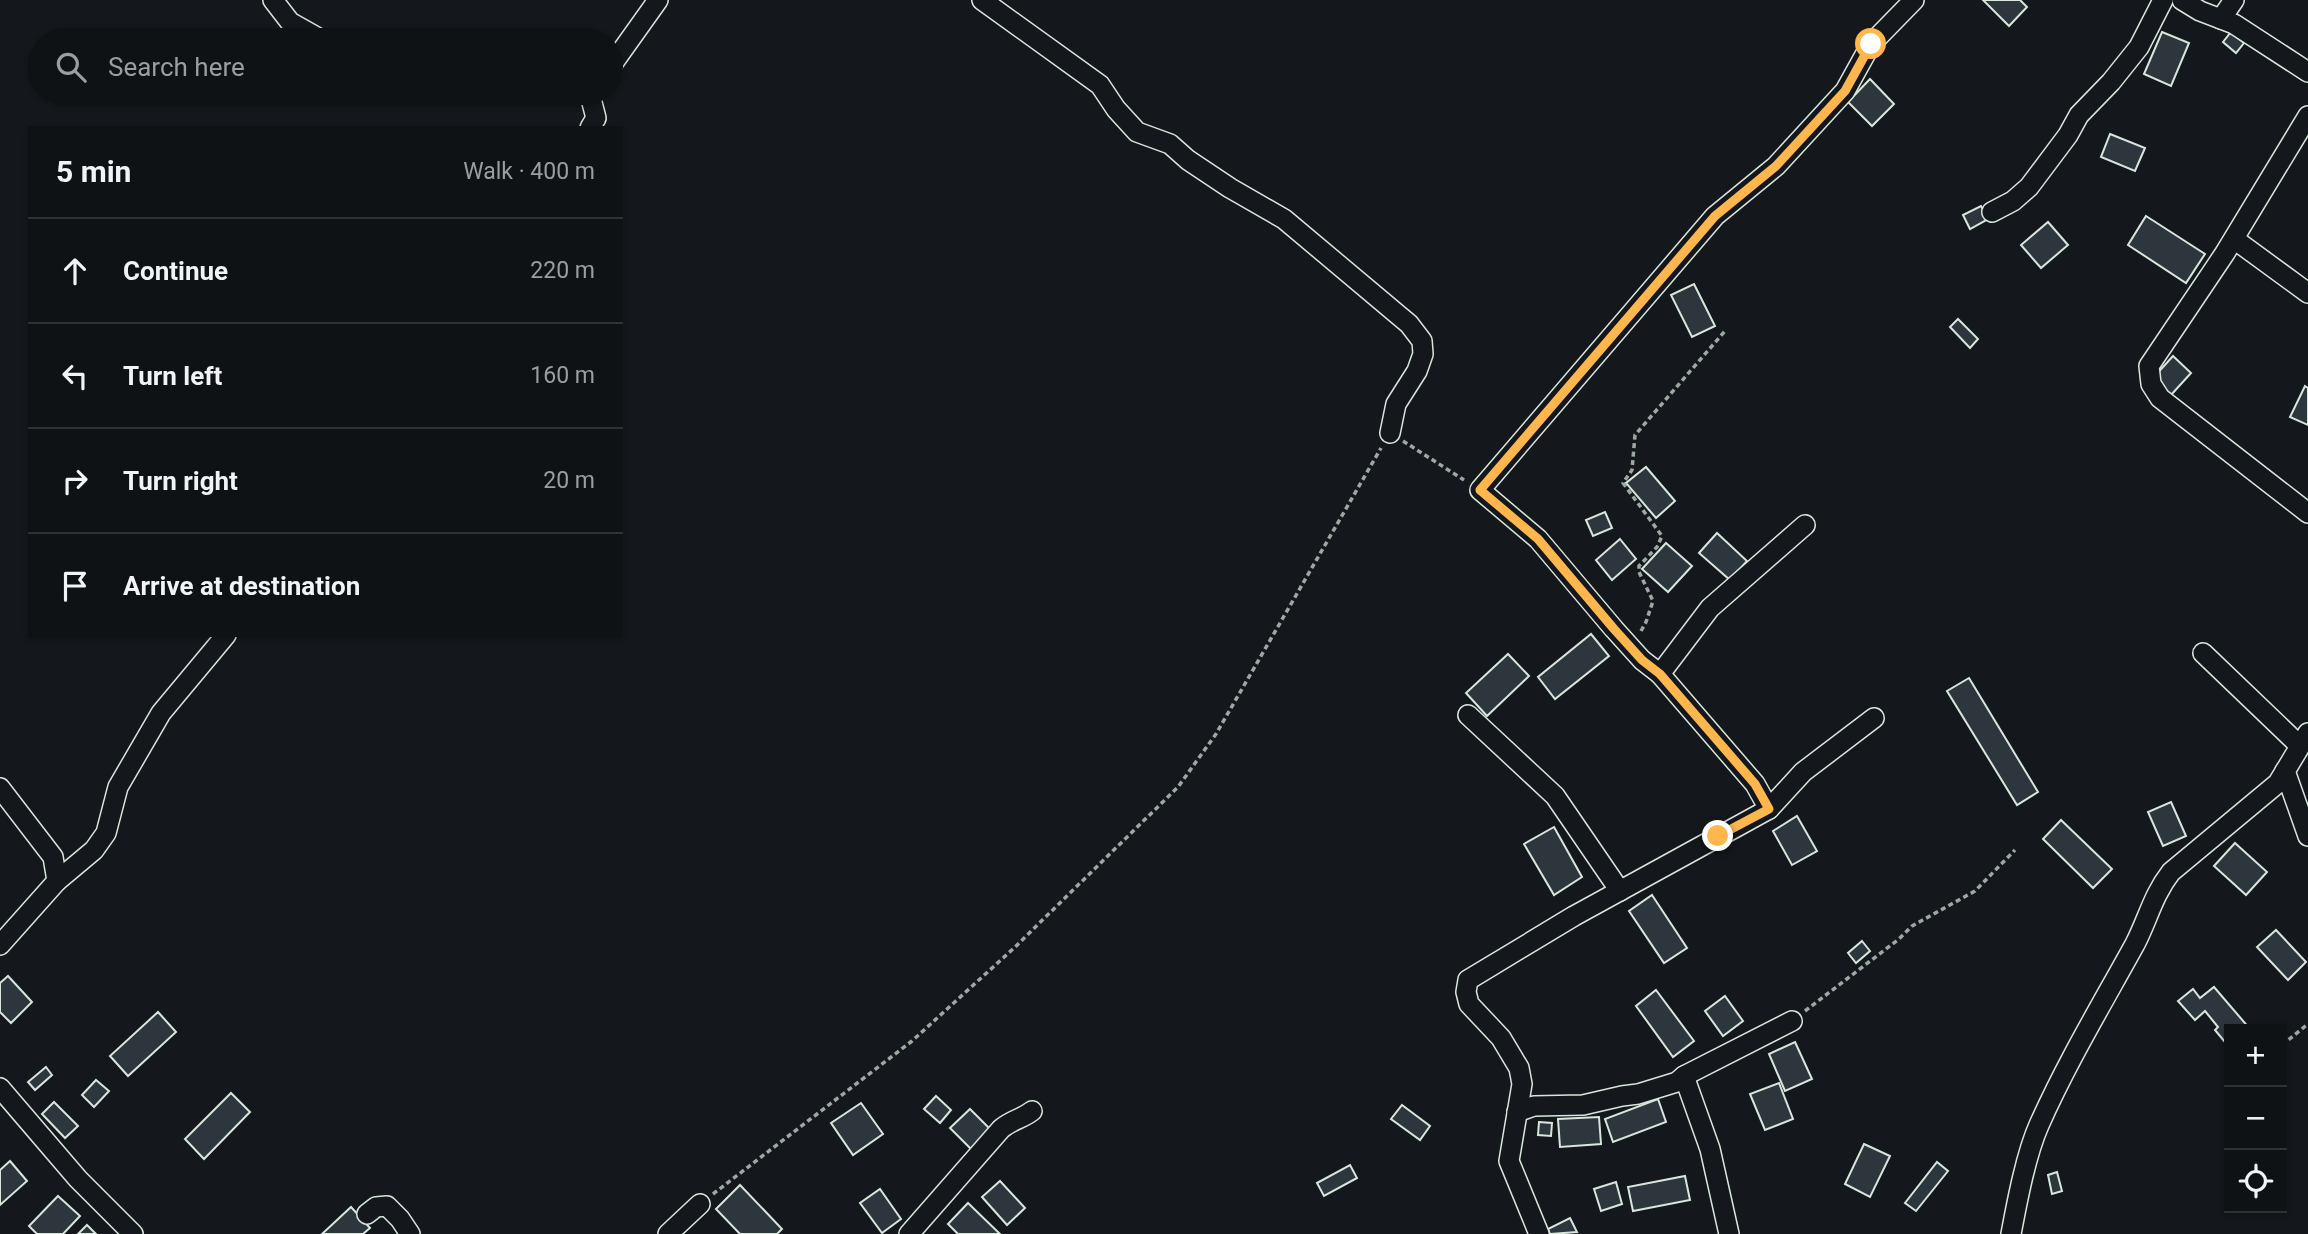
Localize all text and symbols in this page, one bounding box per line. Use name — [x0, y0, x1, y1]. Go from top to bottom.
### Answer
search box — [28, 28, 623, 105]
route start — [1855, 28, 1886, 59]
icon: search — [52, 48, 90, 86]
text: Search here — [108, 52, 245, 82]
text: 5 min — [56, 154, 131, 189]
text: Walk · 400 m — [463, 158, 595, 185]
icon: ahead — [56, 252, 94, 290]
text: Continue — [123, 256, 228, 286]
text: 220 m — [530, 257, 595, 284]
icon: left — [56, 357, 94, 395]
text: Turn left — [123, 361, 222, 391]
text: 160 m — [530, 362, 595, 389]
icon: right — [56, 462, 94, 500]
text: Turn right — [123, 466, 238, 496]
text: 20 m — [543, 467, 595, 494]
icon: arrive — [56, 567, 94, 605]
text: Arrive at destination — [123, 571, 360, 601]
route end — [1702, 820, 1733, 851]
map controls — [2224, 1024, 2287, 1213]
button: + — [2224, 1024, 2287, 1087]
button: − — [2224, 1087, 2287, 1150]
button: locate — [2224, 1150, 2287, 1213]

